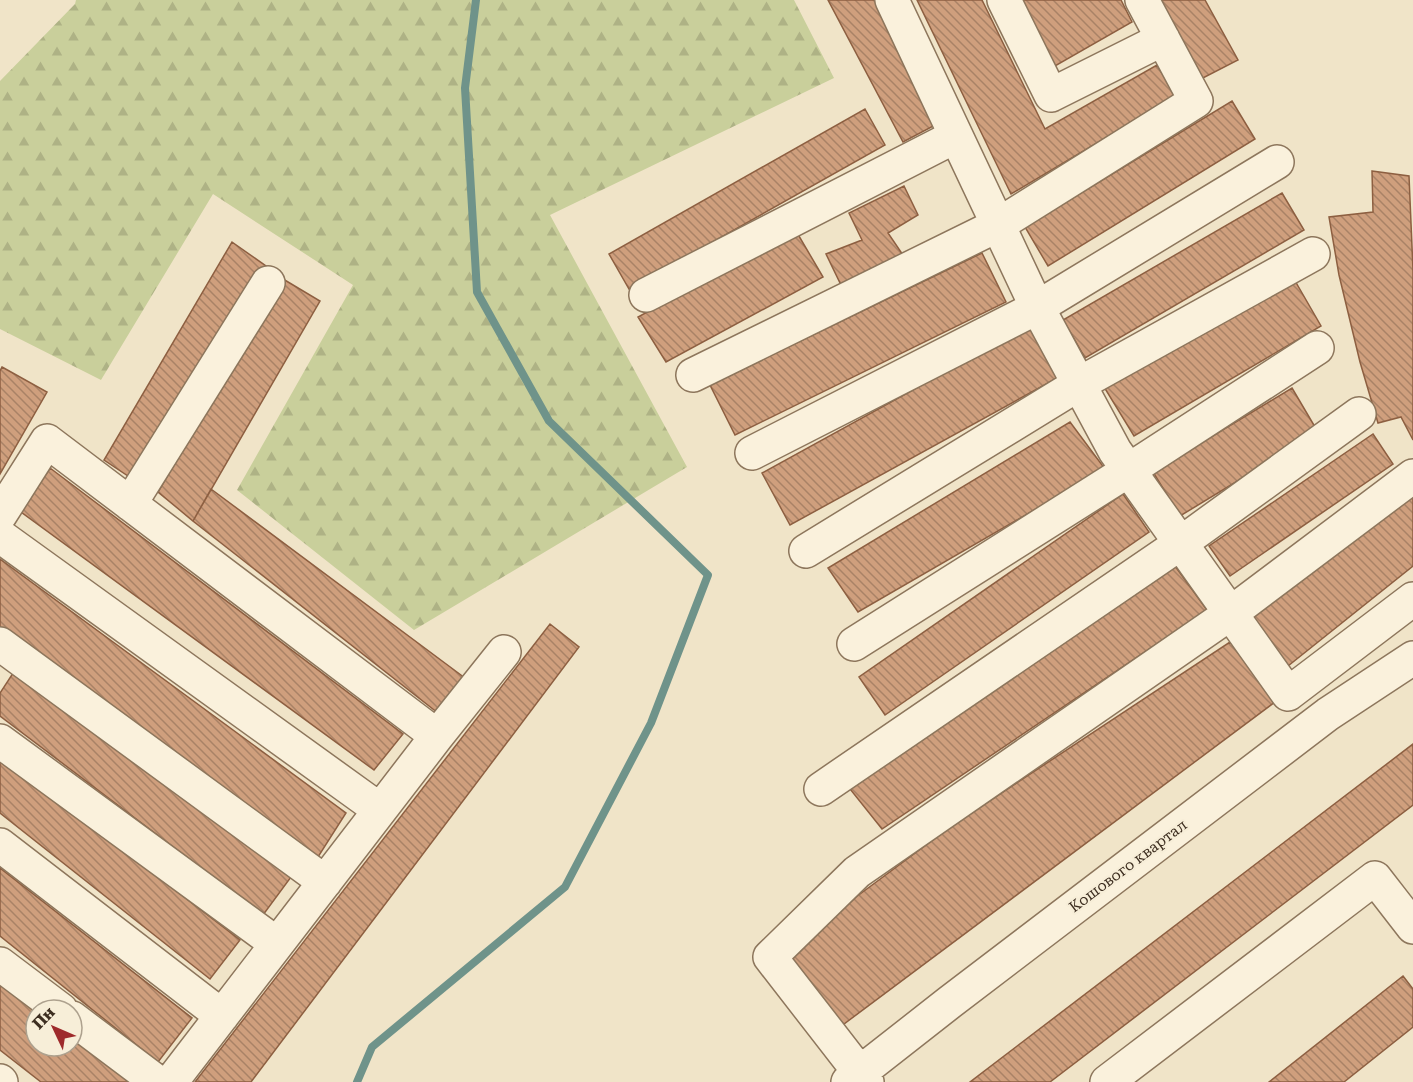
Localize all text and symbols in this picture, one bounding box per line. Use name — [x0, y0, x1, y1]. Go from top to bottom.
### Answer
street label: Кошового квартал — [1065, 816, 1191, 916]
north arrow — [24, 998, 84, 1058]
text: Пн — [28, 1003, 59, 1033]

